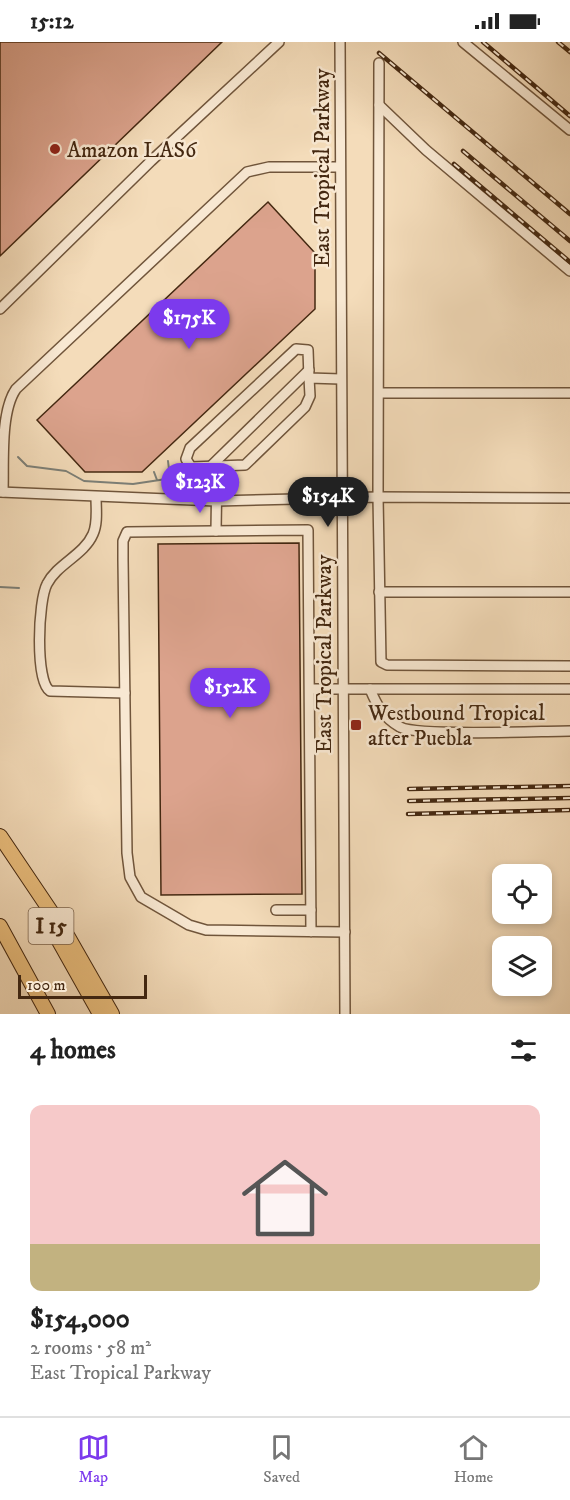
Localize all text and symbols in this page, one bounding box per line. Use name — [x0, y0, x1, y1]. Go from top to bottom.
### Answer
text: 15:12 — [30, 8, 74, 35]
street label: East Tropical Parkway — [309, 68, 336, 267]
place label: Amazon LAS6 — [67, 137, 198, 164]
marker: Amazon LAS6 — [48, 142, 62, 156]
pin: $175K — [147, 299, 231, 350]
text: $175K — [163, 306, 215, 331]
pin: $123K — [158, 463, 242, 514]
text: $123K — [175, 470, 225, 495]
pin: $154K — [286, 477, 370, 528]
text: $154K — [302, 484, 354, 509]
street label: East Tropical Parkway — [311, 554, 338, 753]
pin: $152K — [188, 668, 272, 719]
text: $152K — [204, 675, 256, 700]
place label: Westbound Tropical after Puebla — [367, 700, 545, 752]
marker: Westbound Tropical after Puebla — [349, 718, 363, 732]
map controls — [492, 864, 552, 996]
button: locate — [492, 864, 552, 924]
road number: I 15 — [28, 908, 74, 944]
button: layers — [492, 936, 552, 996]
scale bar — [18, 972, 147, 1000]
text: 100 m — [27, 975, 66, 995]
text: 4 homes — [30, 1034, 116, 1067]
icon: filters — [507, 1034, 540, 1067]
icon: home — [231, 1144, 339, 1252]
text: $154,000 — [30, 1303, 130, 1336]
text: 2 rooms · 58 m² — [30, 1336, 151, 1361]
text: East Tropical Parkway — [30, 1361, 211, 1386]
tab: Map — [77, 1431, 110, 1487]
tab: Saved — [263, 1431, 300, 1487]
tab: Home — [454, 1431, 493, 1487]

